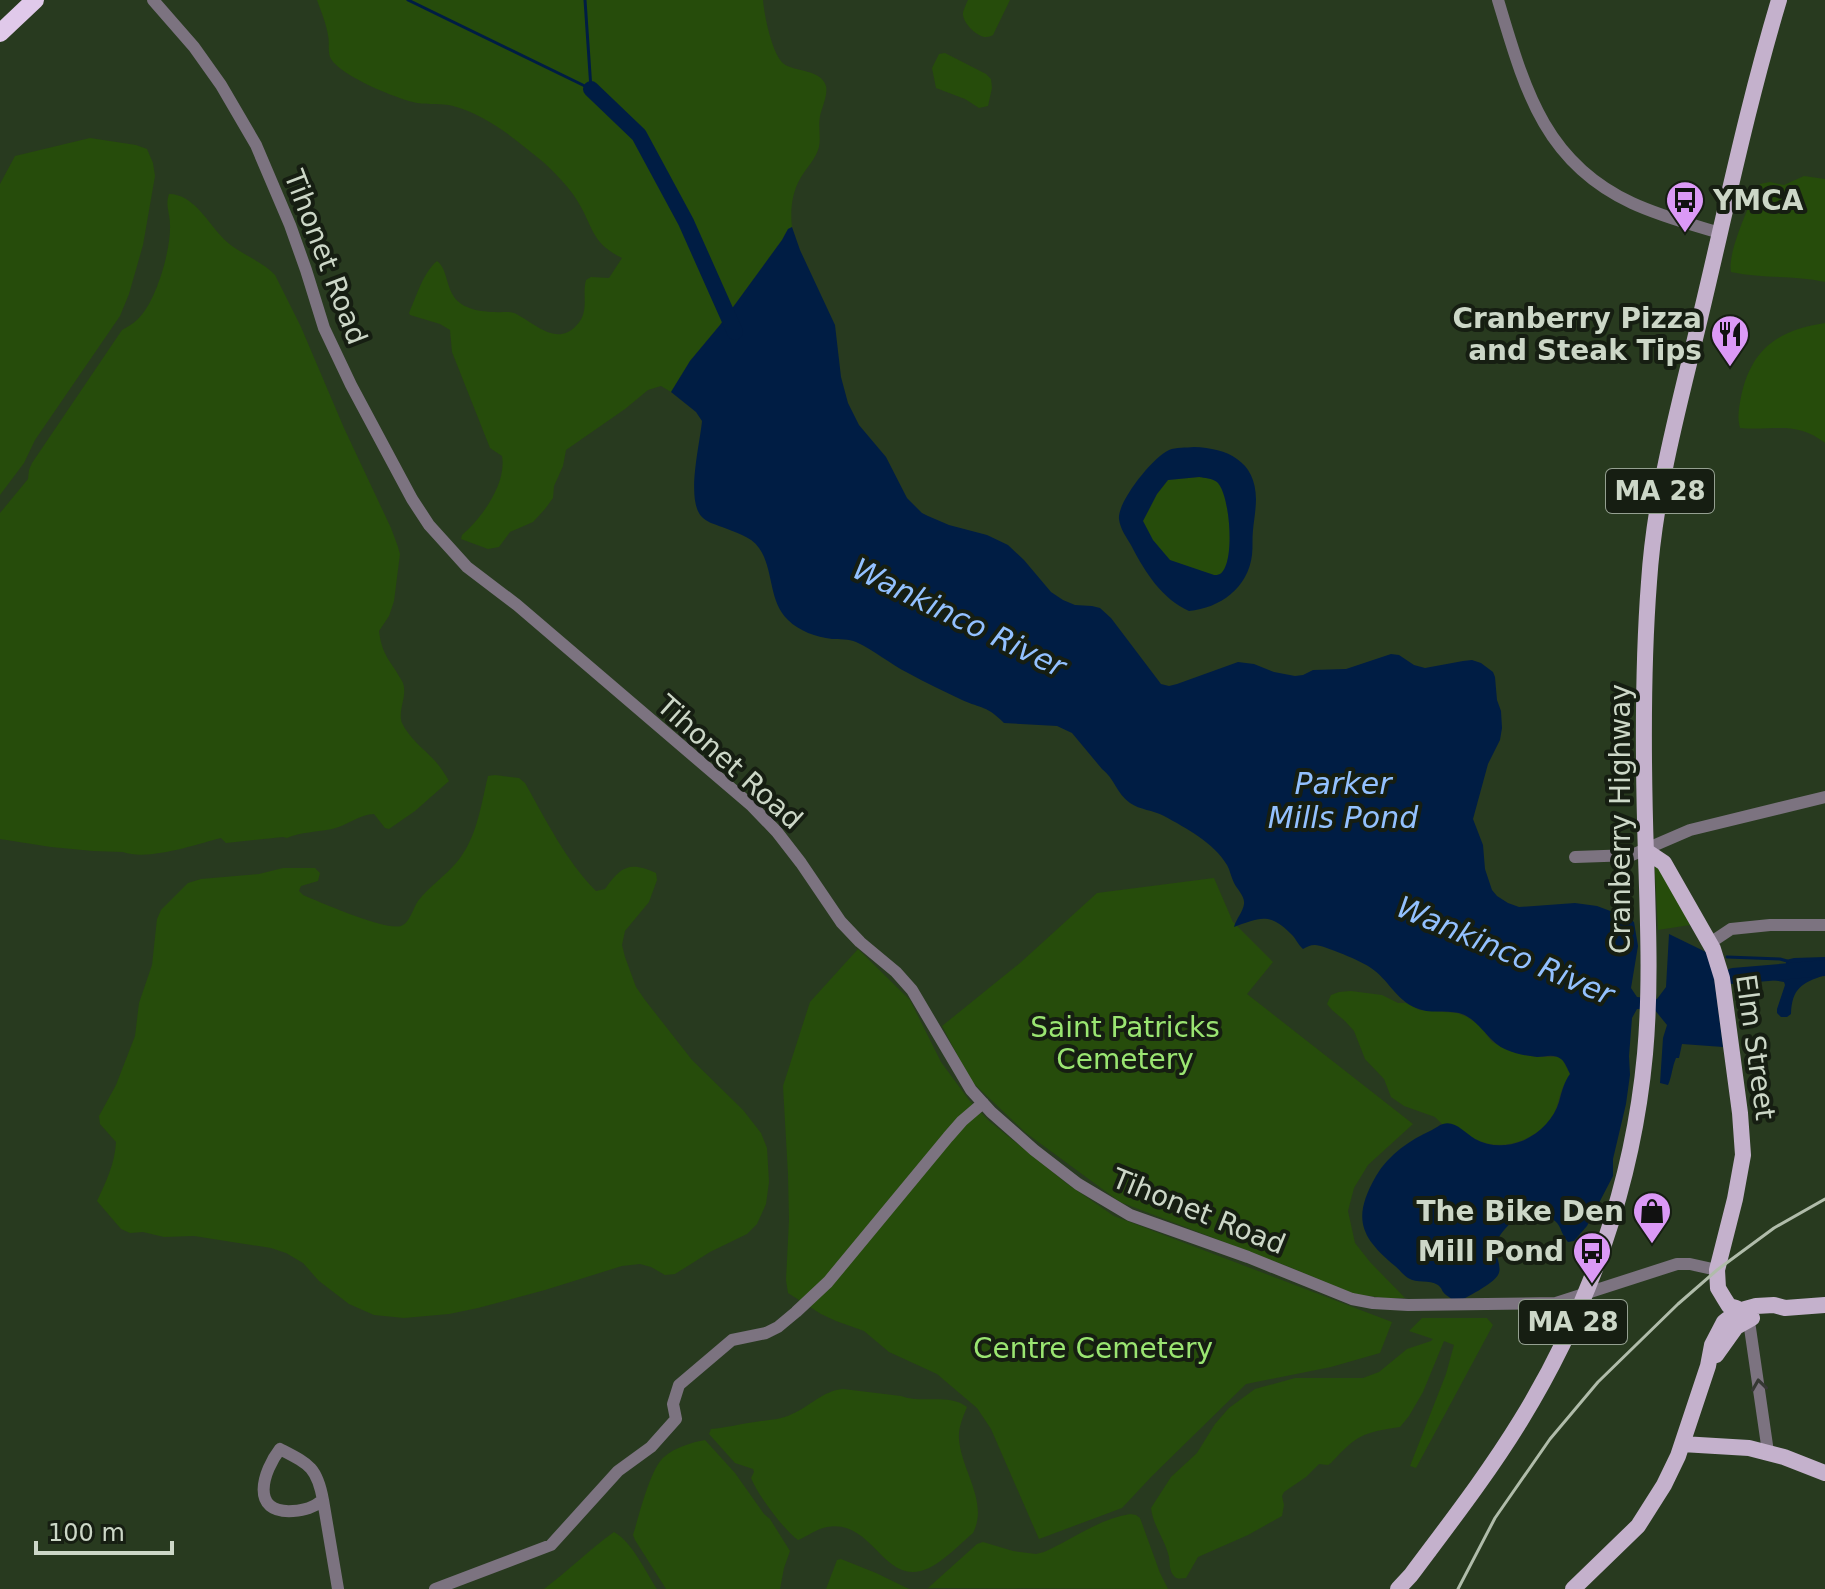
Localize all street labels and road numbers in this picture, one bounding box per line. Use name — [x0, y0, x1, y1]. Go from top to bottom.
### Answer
street label: Tihonet Road — [277, 164, 374, 349]
road number: MA 28 — [1606, 469, 1714, 513]
street label: Cranberry Highway — [1604, 684, 1637, 954]
street label: Tihonet Road — [650, 688, 809, 836]
street label: Elm Street — [1729, 972, 1782, 1122]
street label: Tihonet Road — [1106, 1161, 1290, 1261]
road number: MA 28 — [1519, 1300, 1627, 1344]

